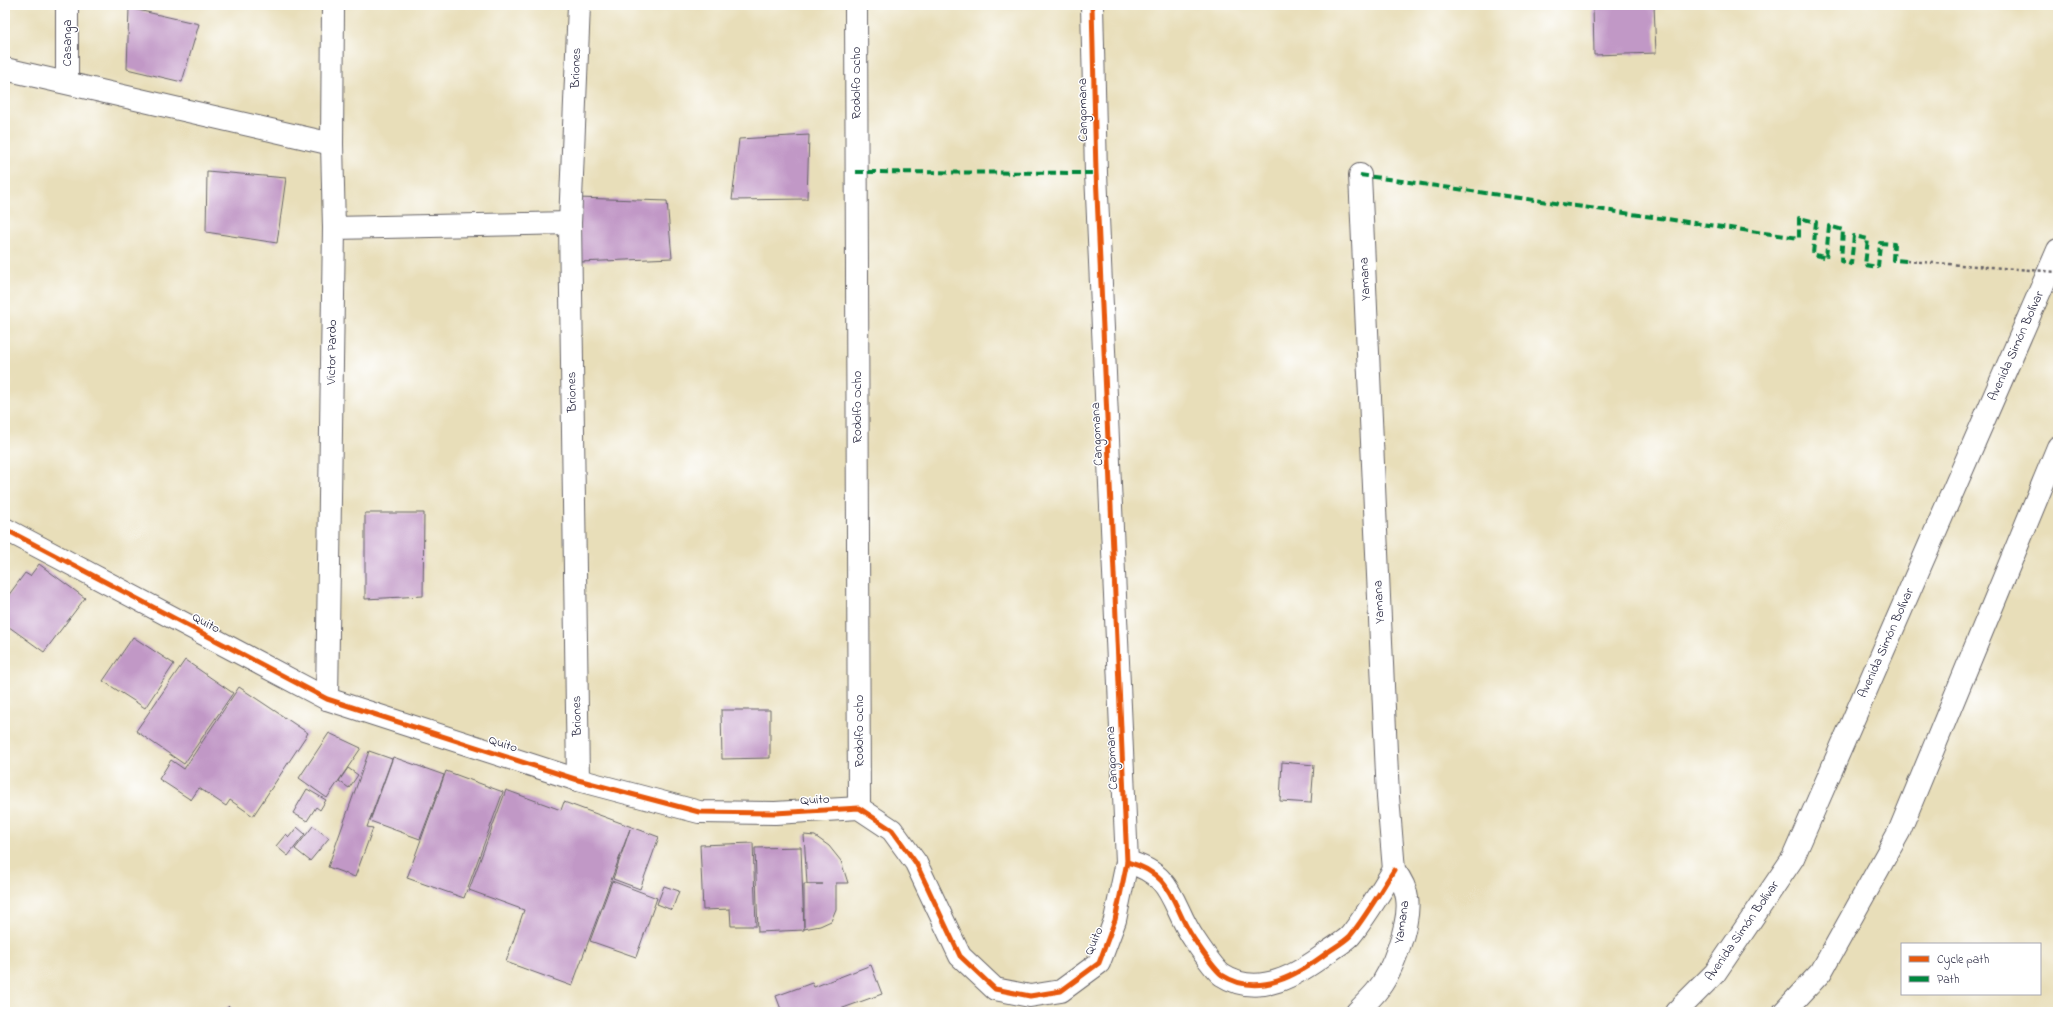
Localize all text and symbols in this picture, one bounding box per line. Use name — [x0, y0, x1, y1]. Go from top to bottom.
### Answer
street label: Casanga — [58, 19, 78, 67]
street label: Briones — [566, 47, 586, 90]
street label: Rodolfo Ocho — [847, 47, 866, 119]
street label: Cangomana — [1073, 78, 1094, 142]
street label: Yamana — [1354, 257, 1376, 301]
street label: Avenida Simón Bolívar — [1983, 287, 2049, 404]
street label: Victor Pardo — [322, 319, 342, 386]
street label: Briones — [562, 371, 582, 414]
street label: Rodolfo Ocho — [848, 371, 867, 443]
street label: Cangomana — [1086, 402, 1109, 466]
street label: Yamana — [1368, 580, 1390, 624]
street label: Avenida Simón Bolívar — [1853, 584, 1919, 701]
street label: Quito — [189, 608, 224, 638]
street label: Briones — [567, 695, 587, 738]
street label: Rodolfo Ocho — [850, 695, 869, 767]
street label: Cangomana — [1101, 726, 1124, 790]
street label: Quito — [486, 730, 520, 758]
street label: Quito — [800, 790, 830, 810]
street label: Avenida Simón Bolívar — [1700, 876, 1784, 985]
street label: Yamana — [1390, 899, 1414, 945]
street label: Quito — [1080, 924, 1109, 958]
legend — [1901, 943, 2041, 995]
text: Cycle path — [1937, 951, 1989, 970]
text: Path — [1937, 971, 1960, 989]

